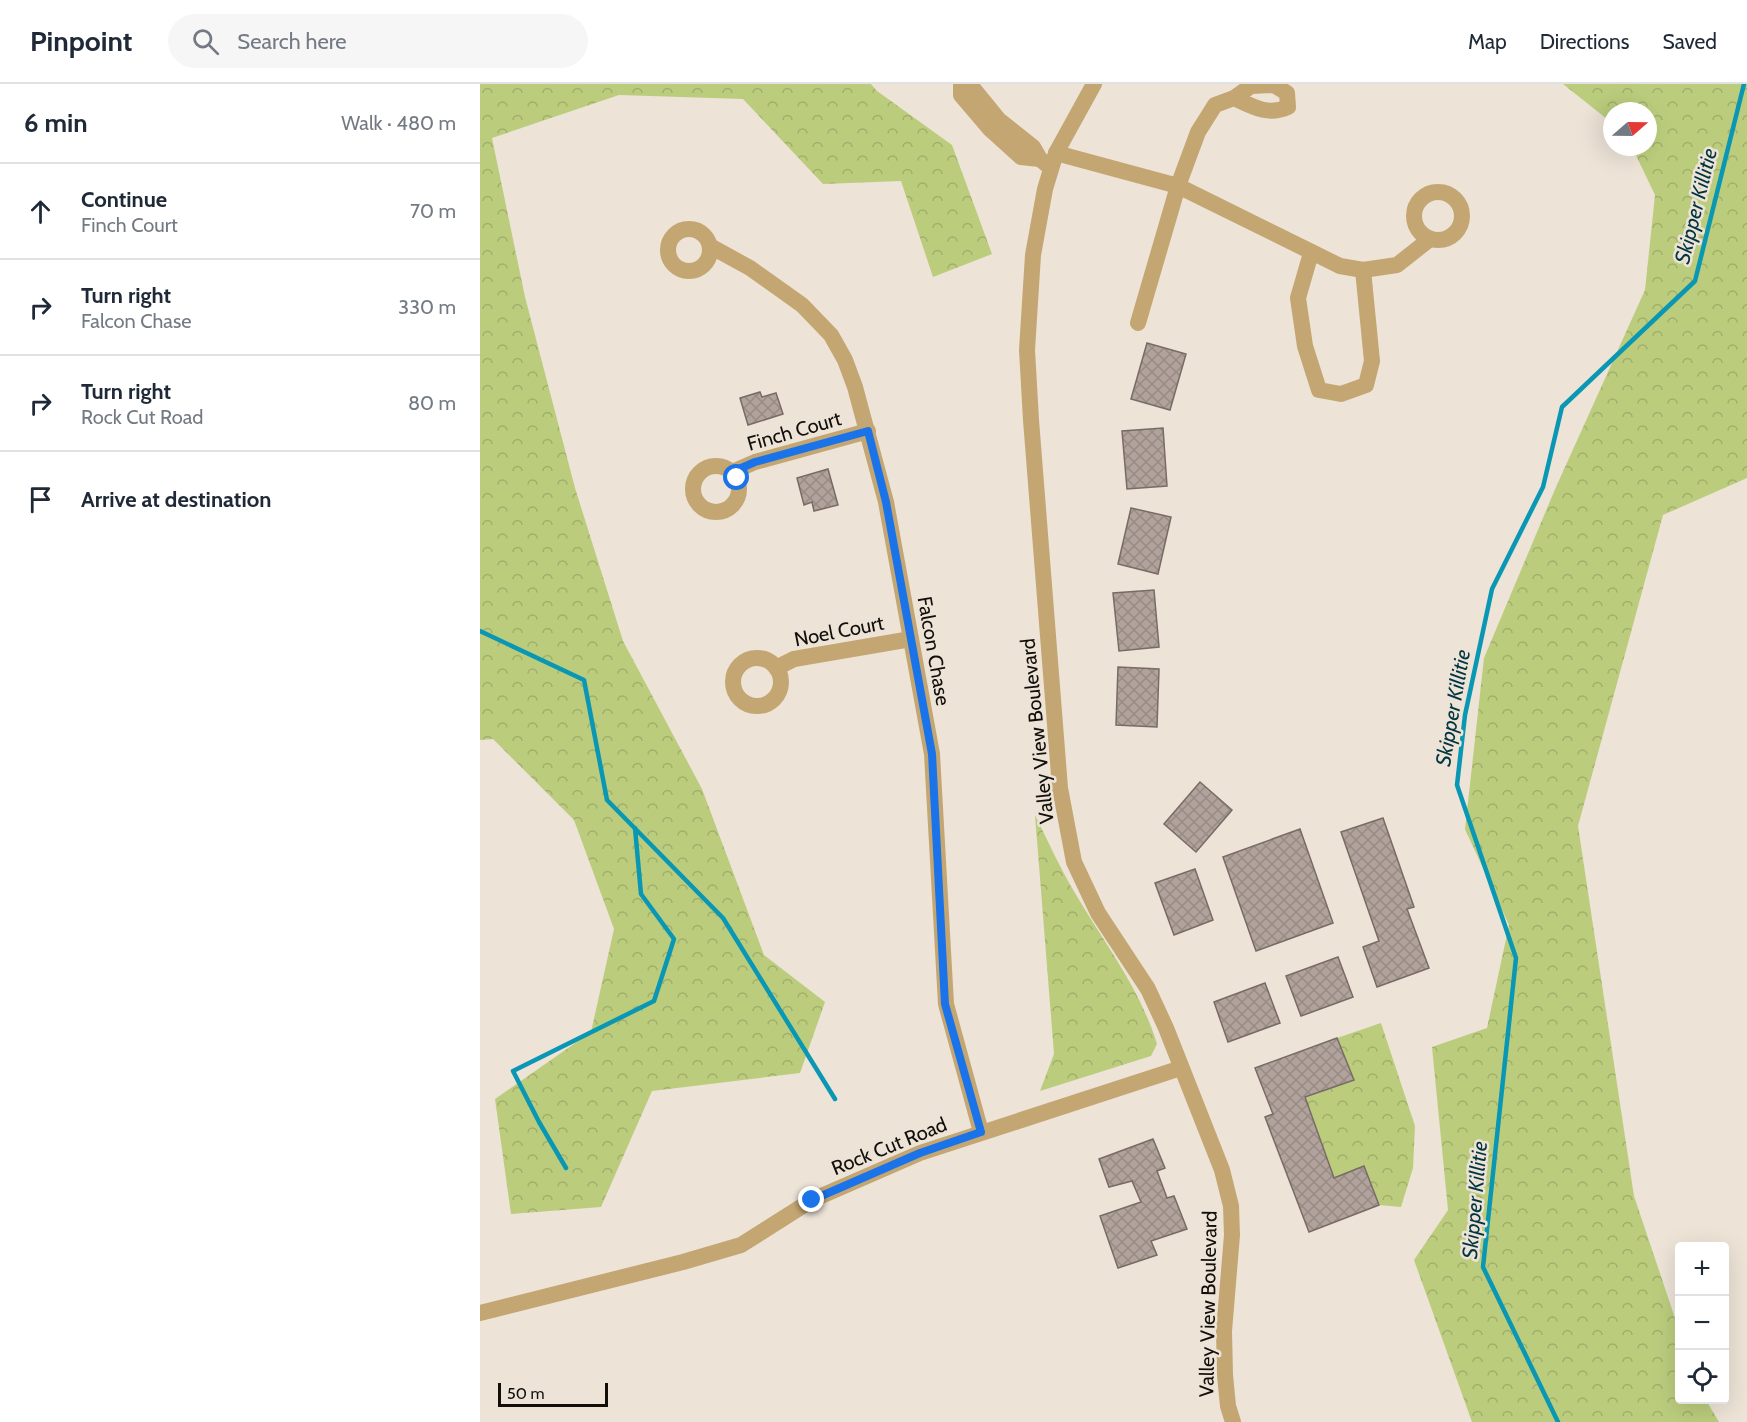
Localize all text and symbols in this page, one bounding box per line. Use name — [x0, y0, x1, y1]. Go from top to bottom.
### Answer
search box — [168, 14, 588, 68]
text: Pinpoint — [30, 24, 132, 58]
icon: search — [189, 25, 222, 58]
text: Search here — [237, 28, 347, 55]
text: Map — [1468, 29, 1507, 54]
text: Directions — [1540, 29, 1629, 54]
text: Saved — [1662, 29, 1717, 54]
north arrow — [1603, 102, 1657, 156]
text: 6 min — [24, 107, 88, 139]
text: Walk · 480 m — [341, 111, 456, 135]
water label: Skipper Killitie — [1669, 145, 1722, 266]
text: Continue — [81, 186, 167, 213]
icon: ahead — [24, 195, 57, 228]
text: 70 m — [410, 199, 456, 223]
text: Finch Court — [81, 213, 178, 237]
text: Turn right — [81, 282, 171, 309]
icon: right — [24, 291, 57, 324]
text: 330 m — [398, 295, 456, 319]
text: Falcon Chase — [81, 309, 191, 333]
text: Turn right — [81, 378, 171, 405]
icon: right — [24, 387, 57, 420]
text: 80 m — [408, 391, 456, 415]
text: Rock Cut Road — [81, 405, 203, 429]
street label: Finch Court — [744, 406, 844, 456]
route start — [723, 464, 749, 490]
icon: arrive — [24, 483, 57, 516]
text: Arrive at destination — [81, 486, 271, 513]
street label: Falcon Chase — [913, 595, 955, 707]
street label: Noel Court — [792, 611, 886, 651]
street label: Valley View Boulevard — [1015, 637, 1059, 825]
water label: Skipper Killitie — [1430, 647, 1475, 768]
street label: Rock Cut Road — [828, 1112, 950, 1180]
water label: Skipper Killitie — [1457, 1140, 1492, 1260]
route end — [798, 1186, 824, 1212]
street label: Valley View Boulevard — [1194, 1211, 1222, 1397]
map controls — [1675, 1242, 1729, 1404]
button: + — [1675, 1242, 1729, 1296]
button: − — [1675, 1296, 1729, 1350]
button: locate — [1675, 1350, 1729, 1404]
scale bar — [498, 1380, 608, 1408]
text: 50 m — [507, 1384, 544, 1403]

